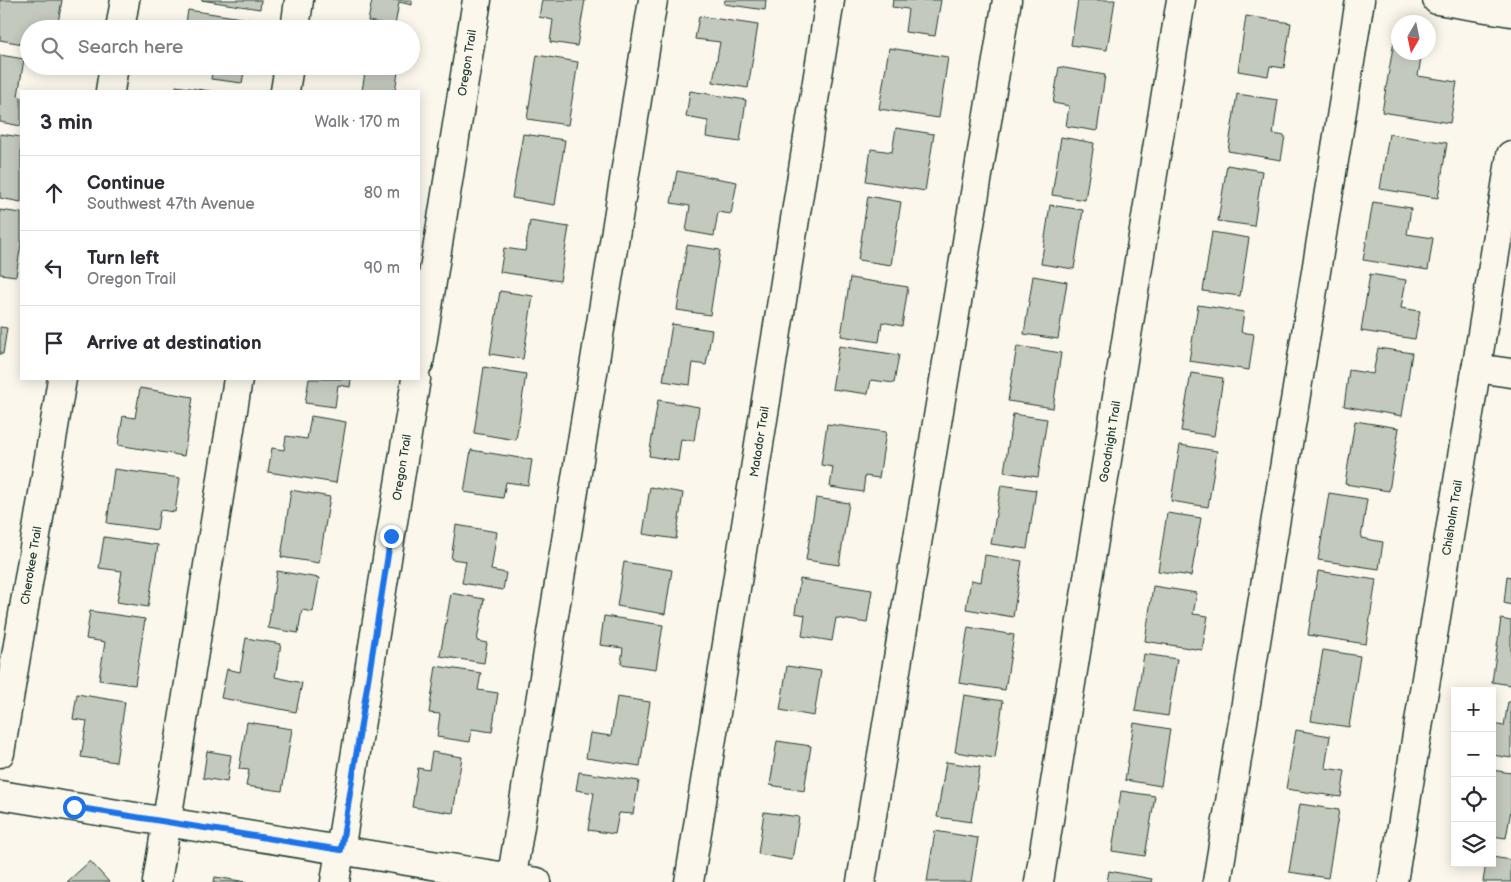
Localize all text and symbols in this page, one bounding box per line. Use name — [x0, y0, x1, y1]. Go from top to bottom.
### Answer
north arrow — [1391, 15, 1436, 60]
search box — [20, 20, 420, 75]
street label: Oregon Trail — [454, 29, 480, 97]
icon: search — [38, 34, 66, 62]
text: Search here — [78, 36, 183, 59]
text: 3 min — [40, 110, 93, 135]
text: Walk · 170 m — [314, 113, 400, 132]
text: Continue — [87, 172, 165, 195]
icon: ahead — [40, 179, 68, 207]
text: 80 m — [364, 184, 400, 203]
text: Southwest 47th Avenue — [87, 195, 255, 214]
text: Turn left — [87, 247, 159, 270]
icon: left — [40, 254, 68, 282]
text: 90 m — [364, 259, 400, 278]
text: Oregon Trail — [87, 270, 176, 289]
icon: arrive — [40, 329, 68, 357]
text: Arrive at destination — [87, 332, 262, 355]
street label: Goodnight Trail — [1096, 400, 1124, 484]
street label: Matador Trail — [746, 405, 772, 478]
street label: Oregon Trail — [389, 433, 414, 502]
street label: Chisholm Trail — [1439, 479, 1466, 556]
street label: Cherokee Trail — [17, 525, 45, 606]
route end — [380, 525, 403, 548]
map controls — [1451, 687, 1496, 867]
button: + — [1451, 687, 1496, 732]
button: − — [1451, 732, 1496, 777]
button: locate — [1451, 777, 1496, 822]
route start — [63, 796, 86, 819]
button: layers — [1451, 822, 1496, 867]

